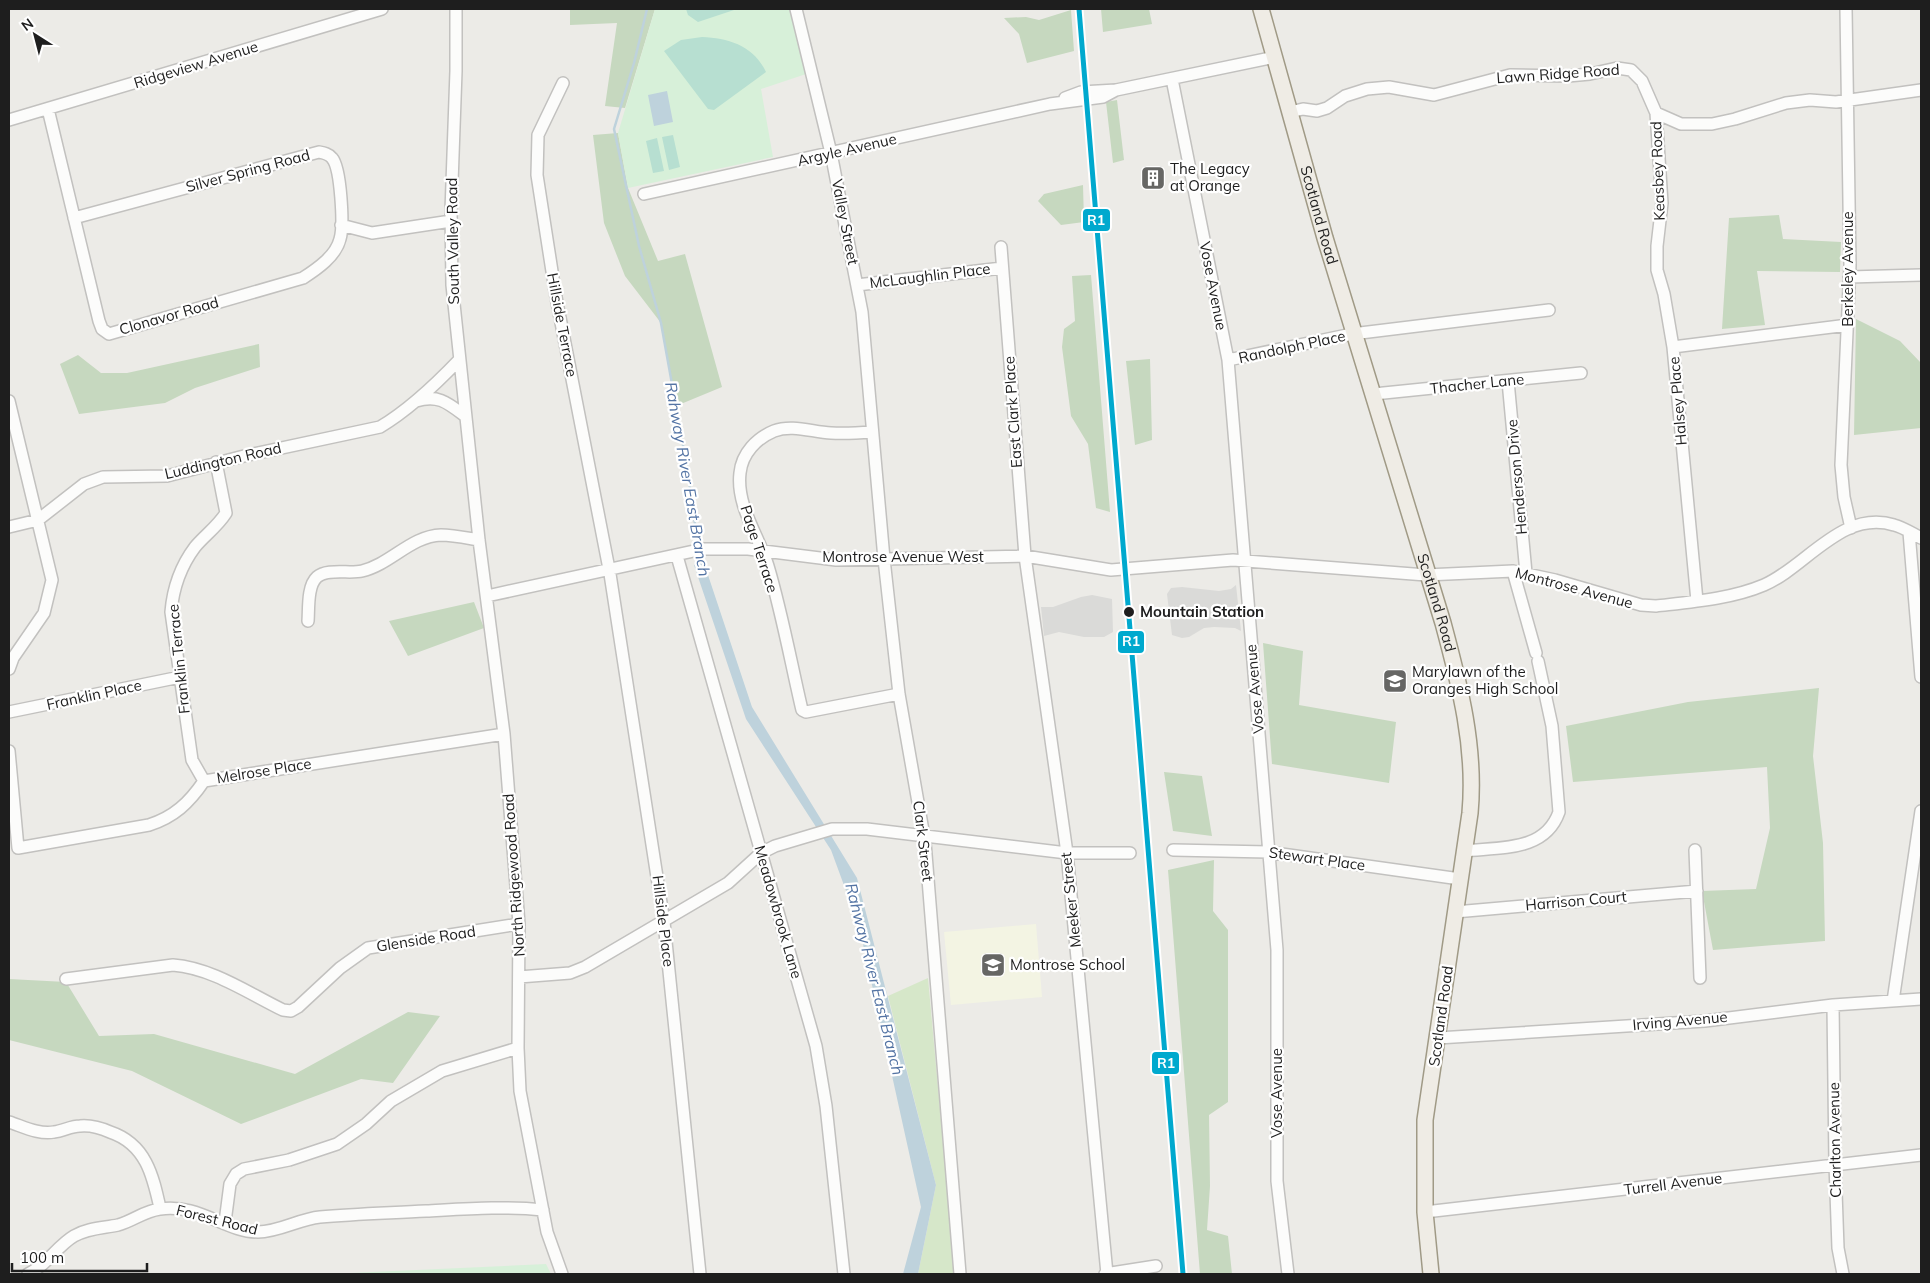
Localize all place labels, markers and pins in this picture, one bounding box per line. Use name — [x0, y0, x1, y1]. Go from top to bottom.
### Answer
place label: The Legacy at Orange — [1170, 159, 1250, 195]
building icon: The Legacy at Orange — [1140, 165, 1166, 191]
place label: Mountain Station — [1140, 602, 1264, 621]
marker: Mountain Station — [1122, 605, 1136, 619]
place label: Marylawn of the Oranges High School — [1412, 662, 1558, 698]
school or university icon: Marylawn of the Oranges High School — [1382, 668, 1408, 694]
school or university icon: Montrose School — [980, 952, 1006, 978]
place label: Montrose School — [1010, 955, 1125, 974]

